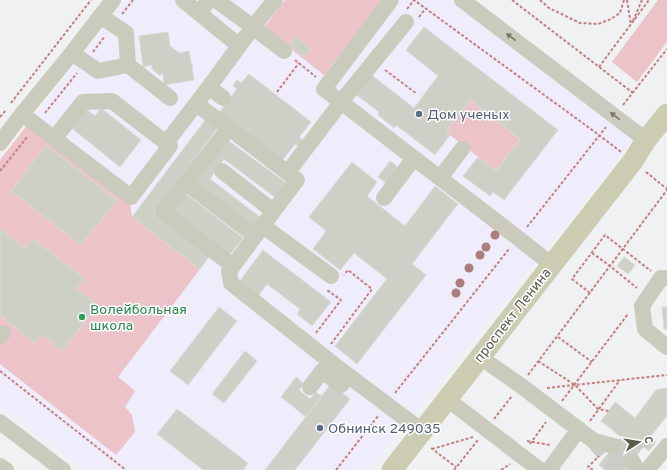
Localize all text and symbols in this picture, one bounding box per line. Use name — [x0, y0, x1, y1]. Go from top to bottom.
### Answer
one-way arrow — [506, 33, 517, 42]
place label: Дом ученых — [427, 107, 510, 124]
marker: Дом ученых — [414, 109, 424, 119]
one-way arrow — [609, 112, 620, 120]
street label: проспект Ленина — [471, 265, 555, 367]
place label: Волейбольная школа — [90, 302, 187, 335]
marker: Волейбольная школа — [77, 312, 87, 322]
place label: Обнинск 249035 — [328, 421, 441, 438]
north arrow — [619, 422, 659, 462]
marker: Обнинск 249035 — [315, 423, 325, 433]
text: С — [640, 435, 655, 445]

